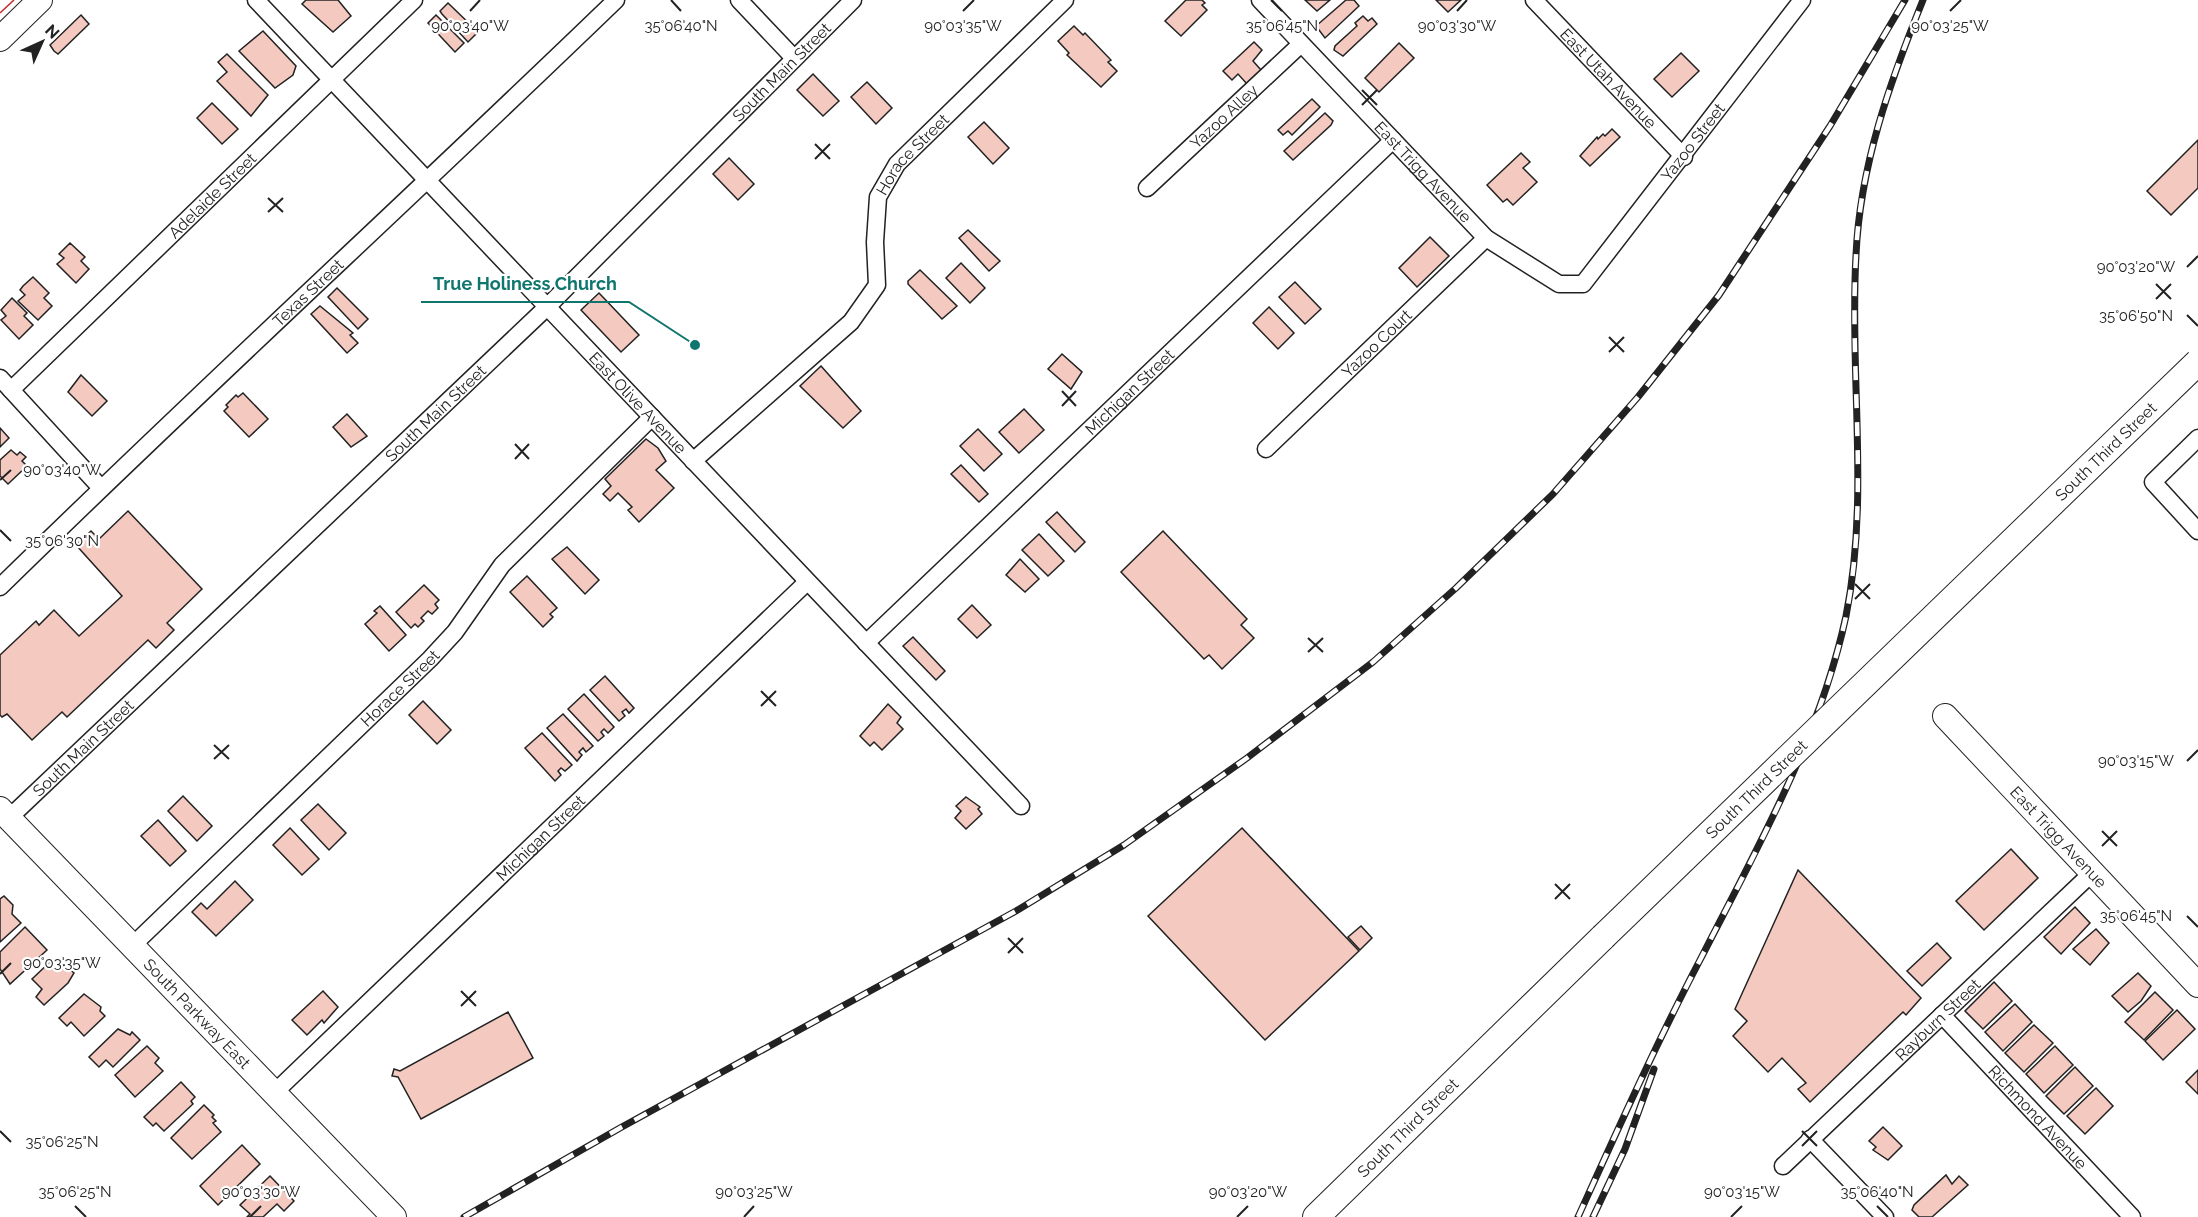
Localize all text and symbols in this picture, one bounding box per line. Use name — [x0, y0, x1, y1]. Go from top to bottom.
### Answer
north arrow — [12, 12, 72, 72]
text: 90°03'40"W — [431, 17, 509, 35]
text: 35°06'40"N — [644, 17, 718, 35]
text: 90°03'35"W — [924, 17, 1002, 35]
text: 35°06'45"N — [1246, 17, 1318, 35]
text: 90°03'30"W — [1418, 17, 1497, 35]
text: 90°03'25"W — [1911, 17, 1989, 35]
street label: South Main Street — [728, 18, 835, 125]
text: N — [41, 21, 63, 43]
street label: East Utah Avenue — [1557, 24, 1661, 132]
street label: Yazoo Alley — [1186, 80, 1262, 152]
street label: Yazoo Street — [1657, 99, 1729, 184]
street label: Horace Street — [872, 109, 953, 198]
street label: East Trigg Avenue — [1371, 117, 1476, 226]
street label: Adelaide Street — [164, 148, 260, 242]
street label: Texas Street — [269, 254, 348, 330]
text: 90°03'20"W — [2097, 258, 2176, 276]
callout: True Holiness Church — [421, 266, 629, 302]
text: True Holiness Church — [433, 273, 617, 294]
street label: Yazoo Court — [1338, 305, 1416, 381]
text: 35°06'50"N — [2099, 307, 2173, 325]
street label: Michigan Street — [1081, 344, 1178, 438]
street label: East Olive Avenue — [585, 348, 691, 457]
street label: South Main Street — [381, 360, 490, 465]
street label: South Third Street — [2051, 398, 2161, 504]
text: 90°03'40"W — [23, 461, 101, 479]
text: 35°06'30"N — [25, 532, 99, 550]
street label: Horace Street — [357, 645, 444, 730]
street label: South Main Street — [29, 695, 138, 800]
street label: South Third Street — [1702, 735, 1811, 842]
text: 90°03'15"W — [2098, 752, 2174, 770]
street label: East Trigg Avenue — [2007, 782, 2111, 892]
street label: Michigan Street — [492, 790, 589, 885]
text: 35°06'45"N — [2100, 907, 2172, 925]
text: 90°03'35"W — [23, 954, 101, 972]
street label: South Parkway East — [140, 954, 255, 1073]
street label: Rayburn Street — [1891, 974, 1985, 1064]
street label: Richmond Avenue — [1985, 1061, 2091, 1173]
street label: South Third Street — [1353, 1074, 1463, 1181]
text: 35°06'25"N — [25, 1133, 99, 1151]
text: 35°06'25"N — [38, 1183, 112, 1201]
text: 90°03'30"W — [222, 1183, 301, 1201]
text: 90°03'25"W — [715, 1183, 793, 1201]
text: 90°03'20"W — [1209, 1183, 1288, 1201]
text: 90°03'15"W — [1704, 1183, 1780, 1201]
text: 35°06'40"N — [1840, 1183, 1914, 1201]

